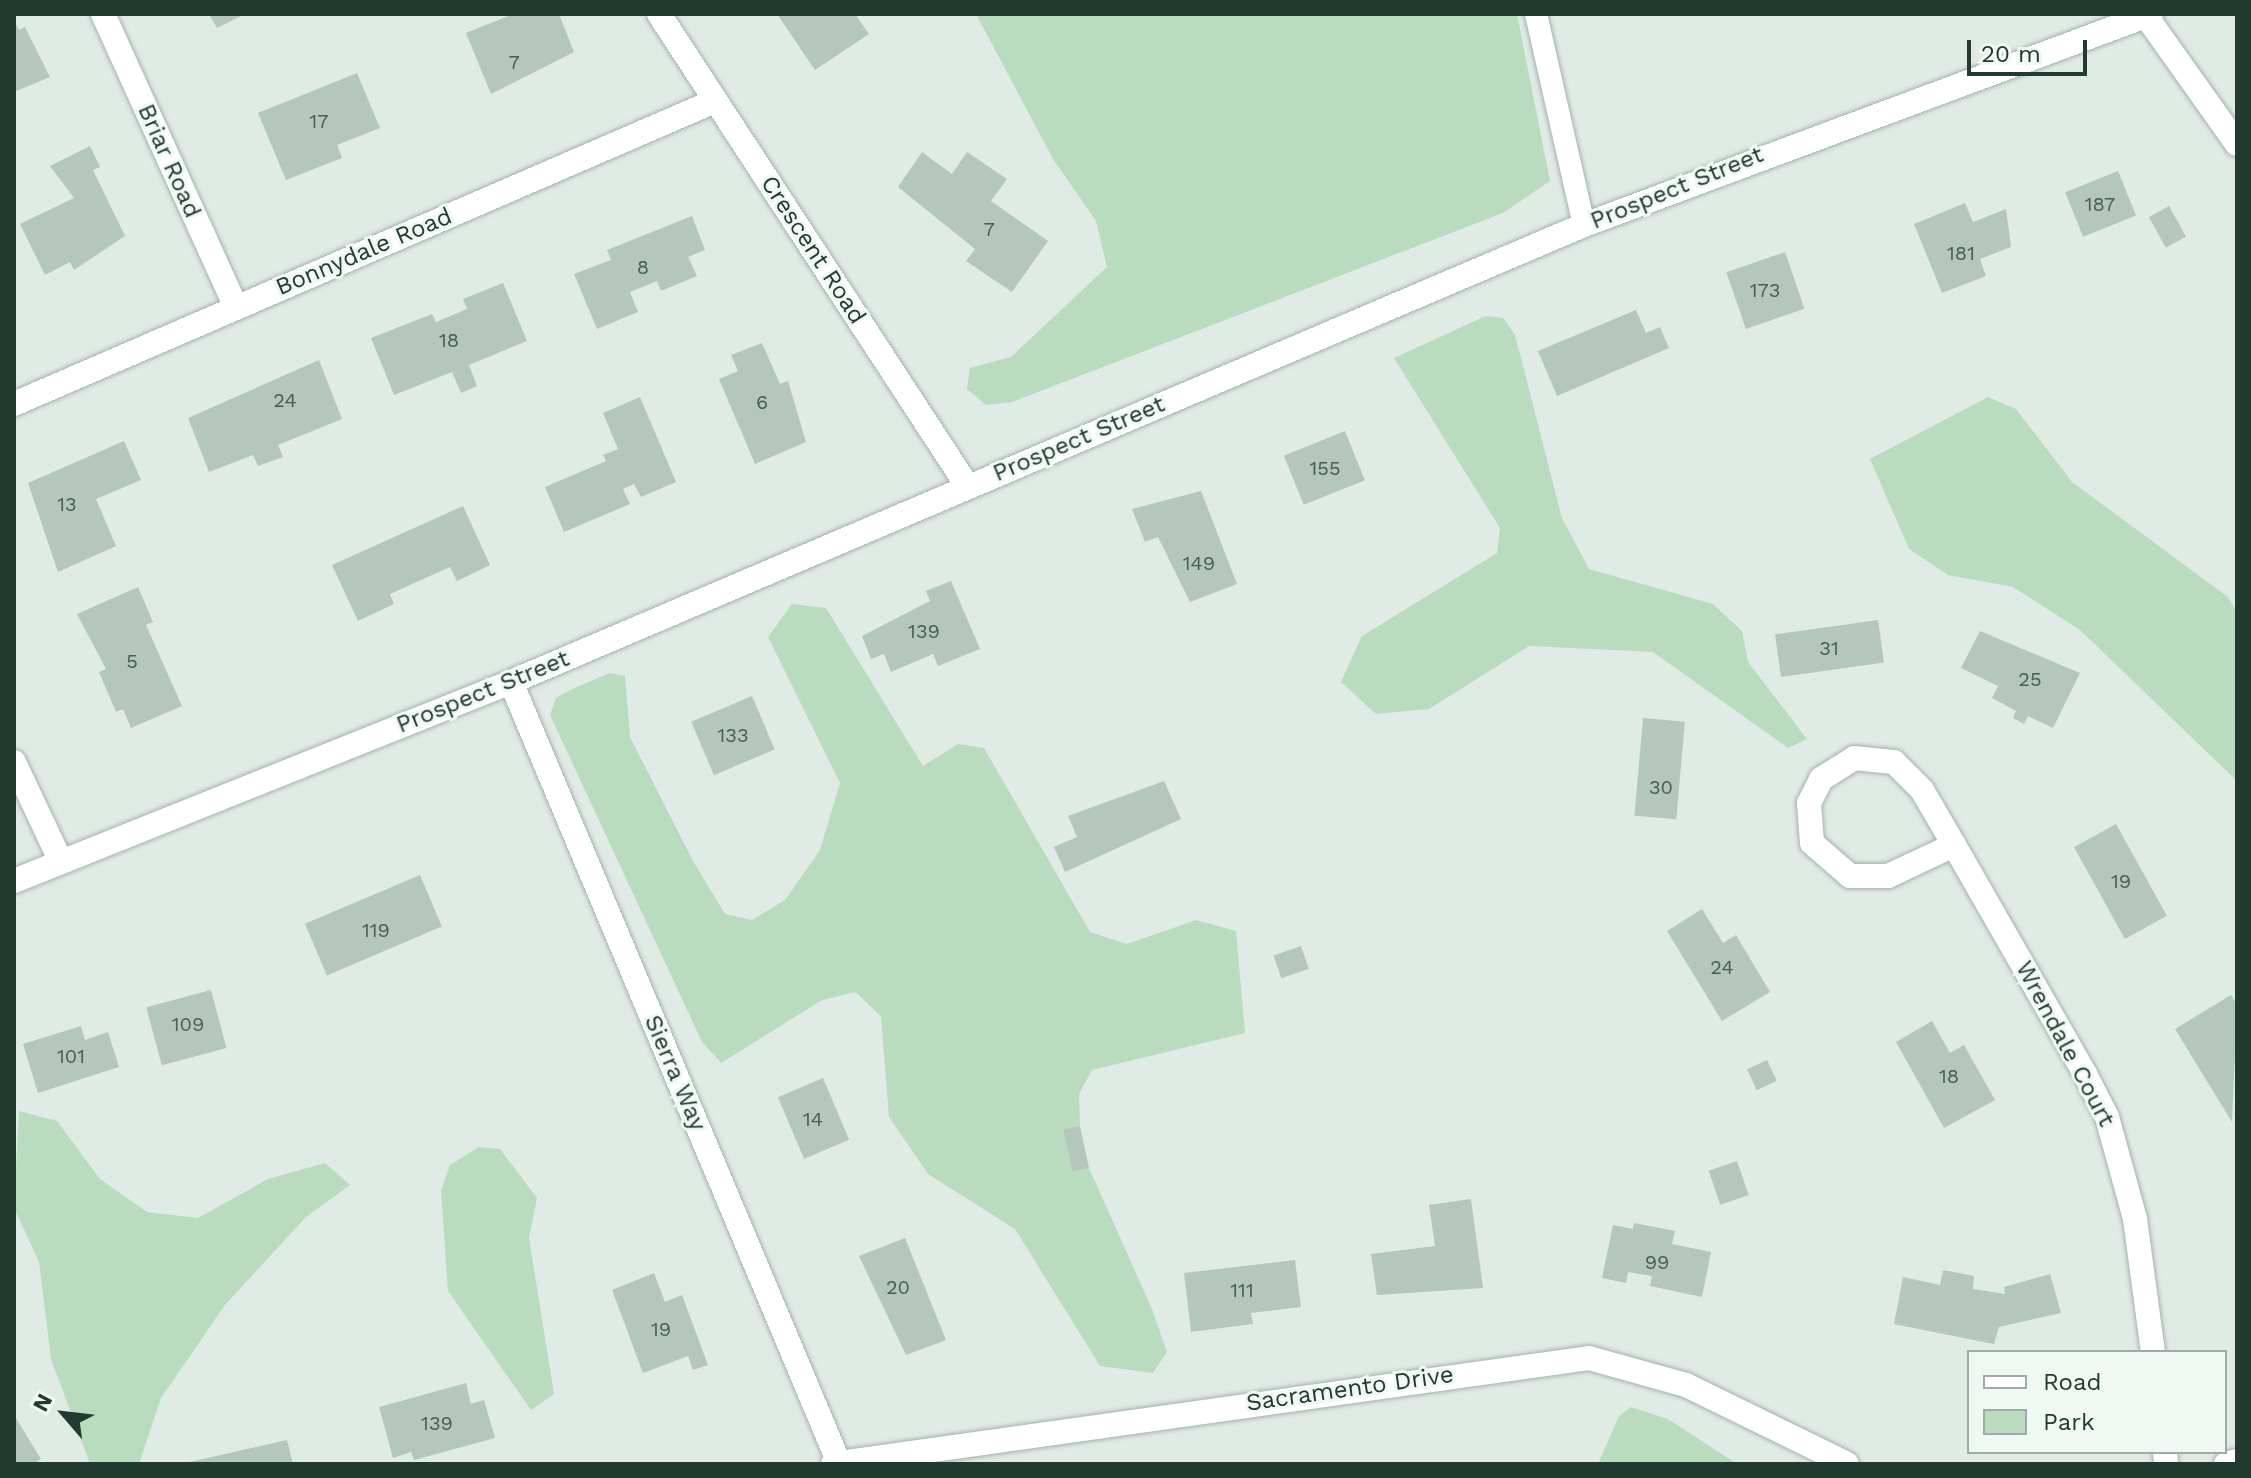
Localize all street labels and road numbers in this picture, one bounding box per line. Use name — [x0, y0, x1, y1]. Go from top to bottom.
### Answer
street label: Briar Road — [131, 99, 207, 223]
street label: Prospect Street — [1586, 140, 1768, 236]
street label: Crescent Road — [754, 170, 872, 330]
street label: Bonnydale Road — [272, 202, 456, 302]
street label: Prospect Street — [989, 390, 1169, 488]
street label: Prospect Street — [392, 644, 574, 740]
street label: Wrendale Court — [2009, 956, 2121, 1132]
street label: Sierra Way — [638, 1010, 712, 1136]
street label: Sacramento Drive — [1245, 1360, 1455, 1418]

